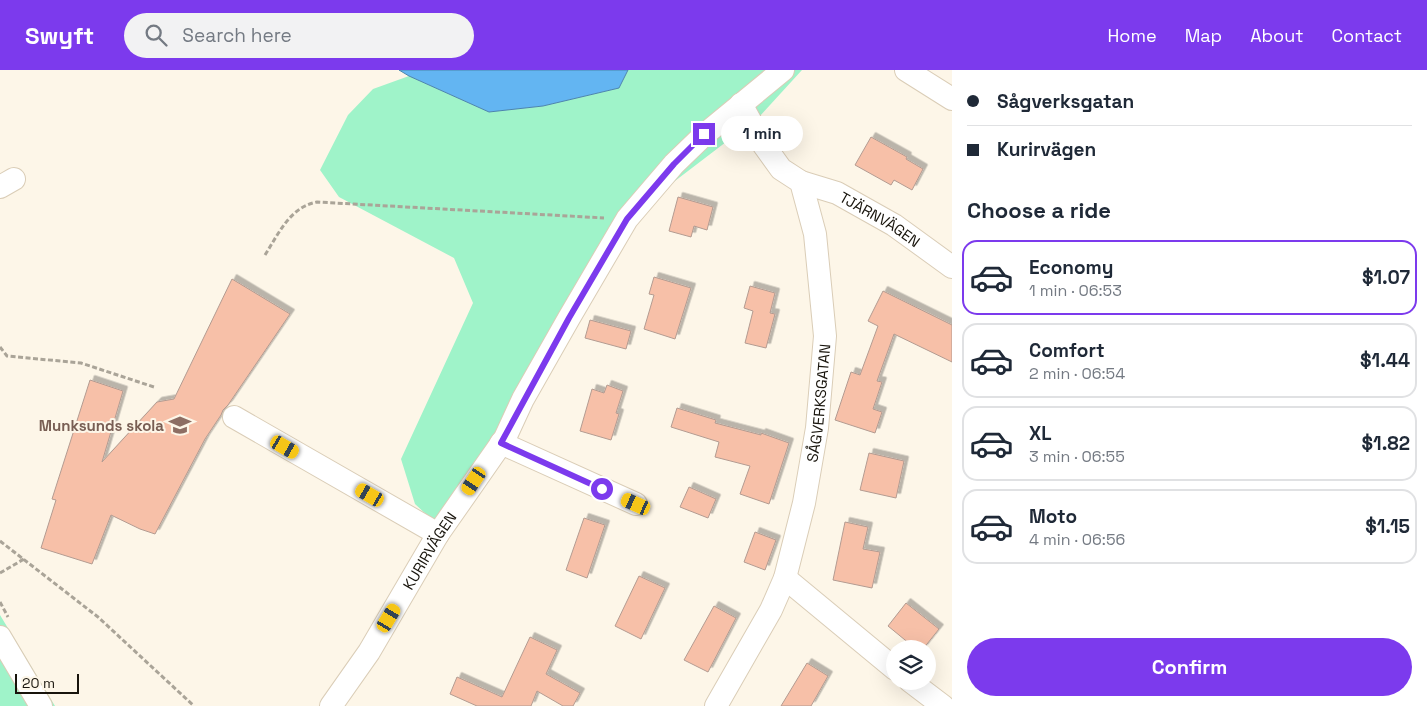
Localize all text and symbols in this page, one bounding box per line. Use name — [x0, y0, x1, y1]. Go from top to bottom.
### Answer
search box — [124, 13, 474, 58]
text: Swyft — [25, 20, 94, 51]
icon: search — [142, 21, 170, 49]
text: Search here — [182, 23, 292, 48]
text: Home — [1108, 24, 1157, 47]
text: Map — [1185, 24, 1222, 47]
text: About — [1250, 24, 1304, 47]
text: Contact — [1332, 24, 1402, 47]
text: Sågverksgatan — [997, 89, 1134, 114]
callout: 1 min — [722, 116, 804, 152]
route end — [693, 123, 715, 145]
text: 1 min — [742, 123, 782, 144]
text: Kurirvägen — [997, 137, 1096, 162]
street label: TJÄRNVÄGEN — [837, 187, 924, 251]
text: Choose a ride — [967, 196, 1111, 224]
icon: car — [969, 255, 1014, 300]
text: Economy — [1029, 255, 1113, 280]
text: $1.07 — [1362, 265, 1410, 290]
text: 1 min · 06:53 — [1029, 280, 1122, 301]
icon: car — [969, 338, 1014, 383]
text: Comfort — [1029, 338, 1105, 363]
street label: SÅGVERKSGATAN — [802, 343, 834, 464]
text: $1.44 — [1360, 348, 1410, 373]
text: 2 min · 06:54 — [1029, 363, 1125, 384]
school or university icon: Munksunds skola — [167, 412, 193, 438]
place label: Munksunds skola — [39, 416, 164, 435]
icon: car — [969, 421, 1014, 466]
text: XL — [1029, 421, 1052, 446]
text: $1.82 — [1362, 431, 1410, 456]
car — [268, 433, 301, 461]
text: 3 min · 06:55 — [1029, 446, 1125, 467]
car — [459, 464, 488, 498]
route start — [591, 478, 613, 500]
car — [353, 481, 386, 509]
car — [619, 491, 652, 517]
icon: car — [969, 504, 1014, 549]
text: Moto — [1029, 504, 1077, 529]
street label: KURIRVÄGEN — [398, 508, 460, 593]
text: $1.15 — [1365, 514, 1410, 539]
text: 4 min · 06:56 — [1029, 529, 1125, 550]
car — [374, 601, 403, 635]
button: Confirm — [967, 638, 1412, 696]
map controls — [886, 640, 936, 690]
button: layers — [886, 640, 936, 690]
scale bar — [15, 671, 79, 694]
text: 20 m — [22, 674, 55, 692]

